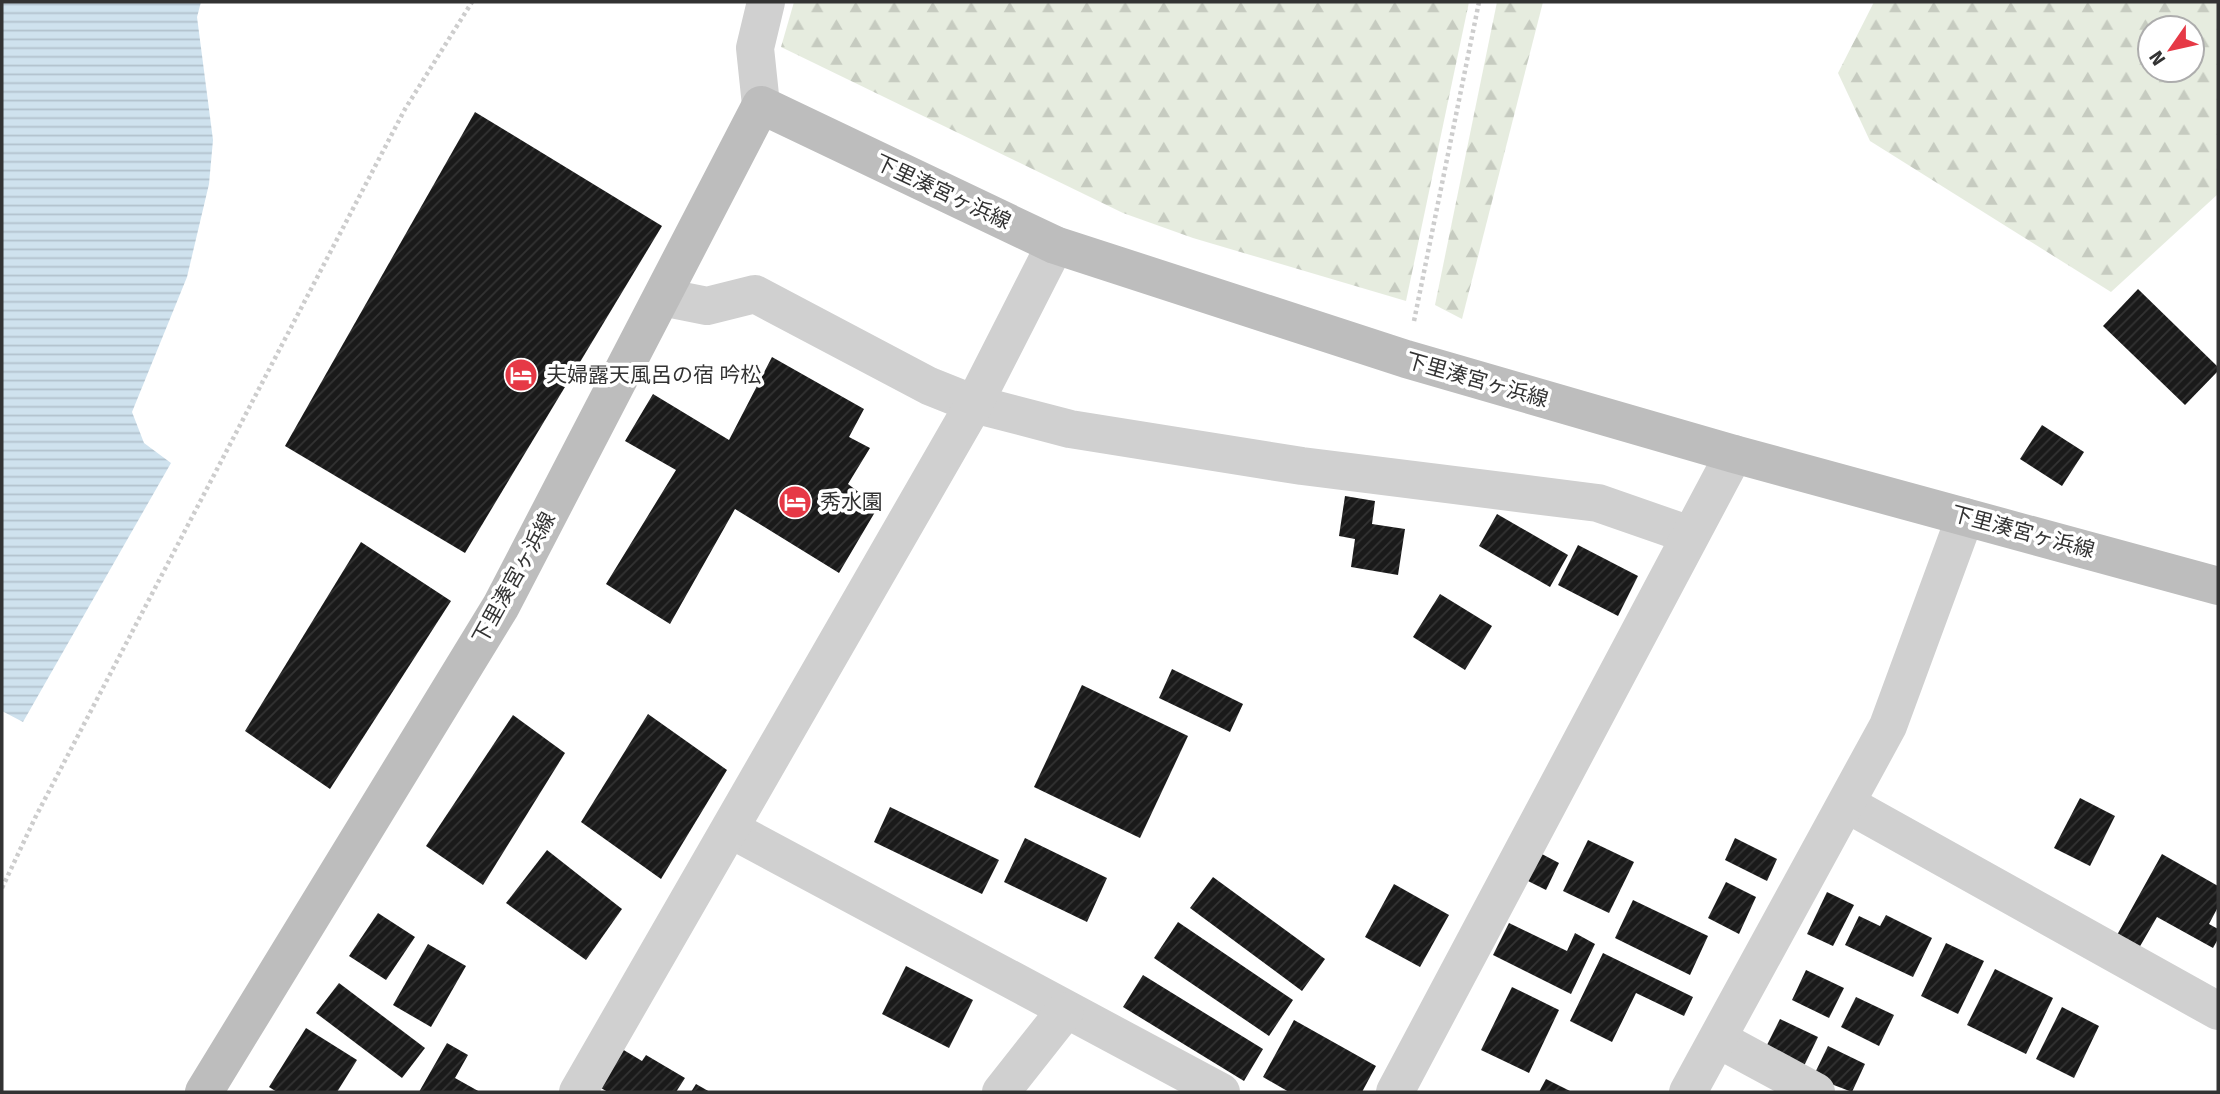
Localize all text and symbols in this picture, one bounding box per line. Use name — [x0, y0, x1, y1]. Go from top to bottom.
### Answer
north arrow — [2136, 14, 2206, 84]
text: N — [2144, 47, 2170, 70]
street label: 下里湊宮ヶ浜線 — [871, 149, 1015, 235]
street label: 下里湊宮ヶ浜線 — [1403, 347, 1551, 413]
hotel icon: 夫婦露天風呂の宿 吟松 — [502, 356, 540, 394]
place label: 夫婦露天風呂の宿 吟松 — [546, 362, 762, 388]
hotel icon: 秀水園 — [776, 483, 814, 521]
place label: 秀水園 — [820, 489, 883, 515]
street label: 下里湊宮ヶ浜線 — [1949, 500, 2097, 564]
street label: 下里湊宮ヶ浜線 — [467, 507, 561, 649]

